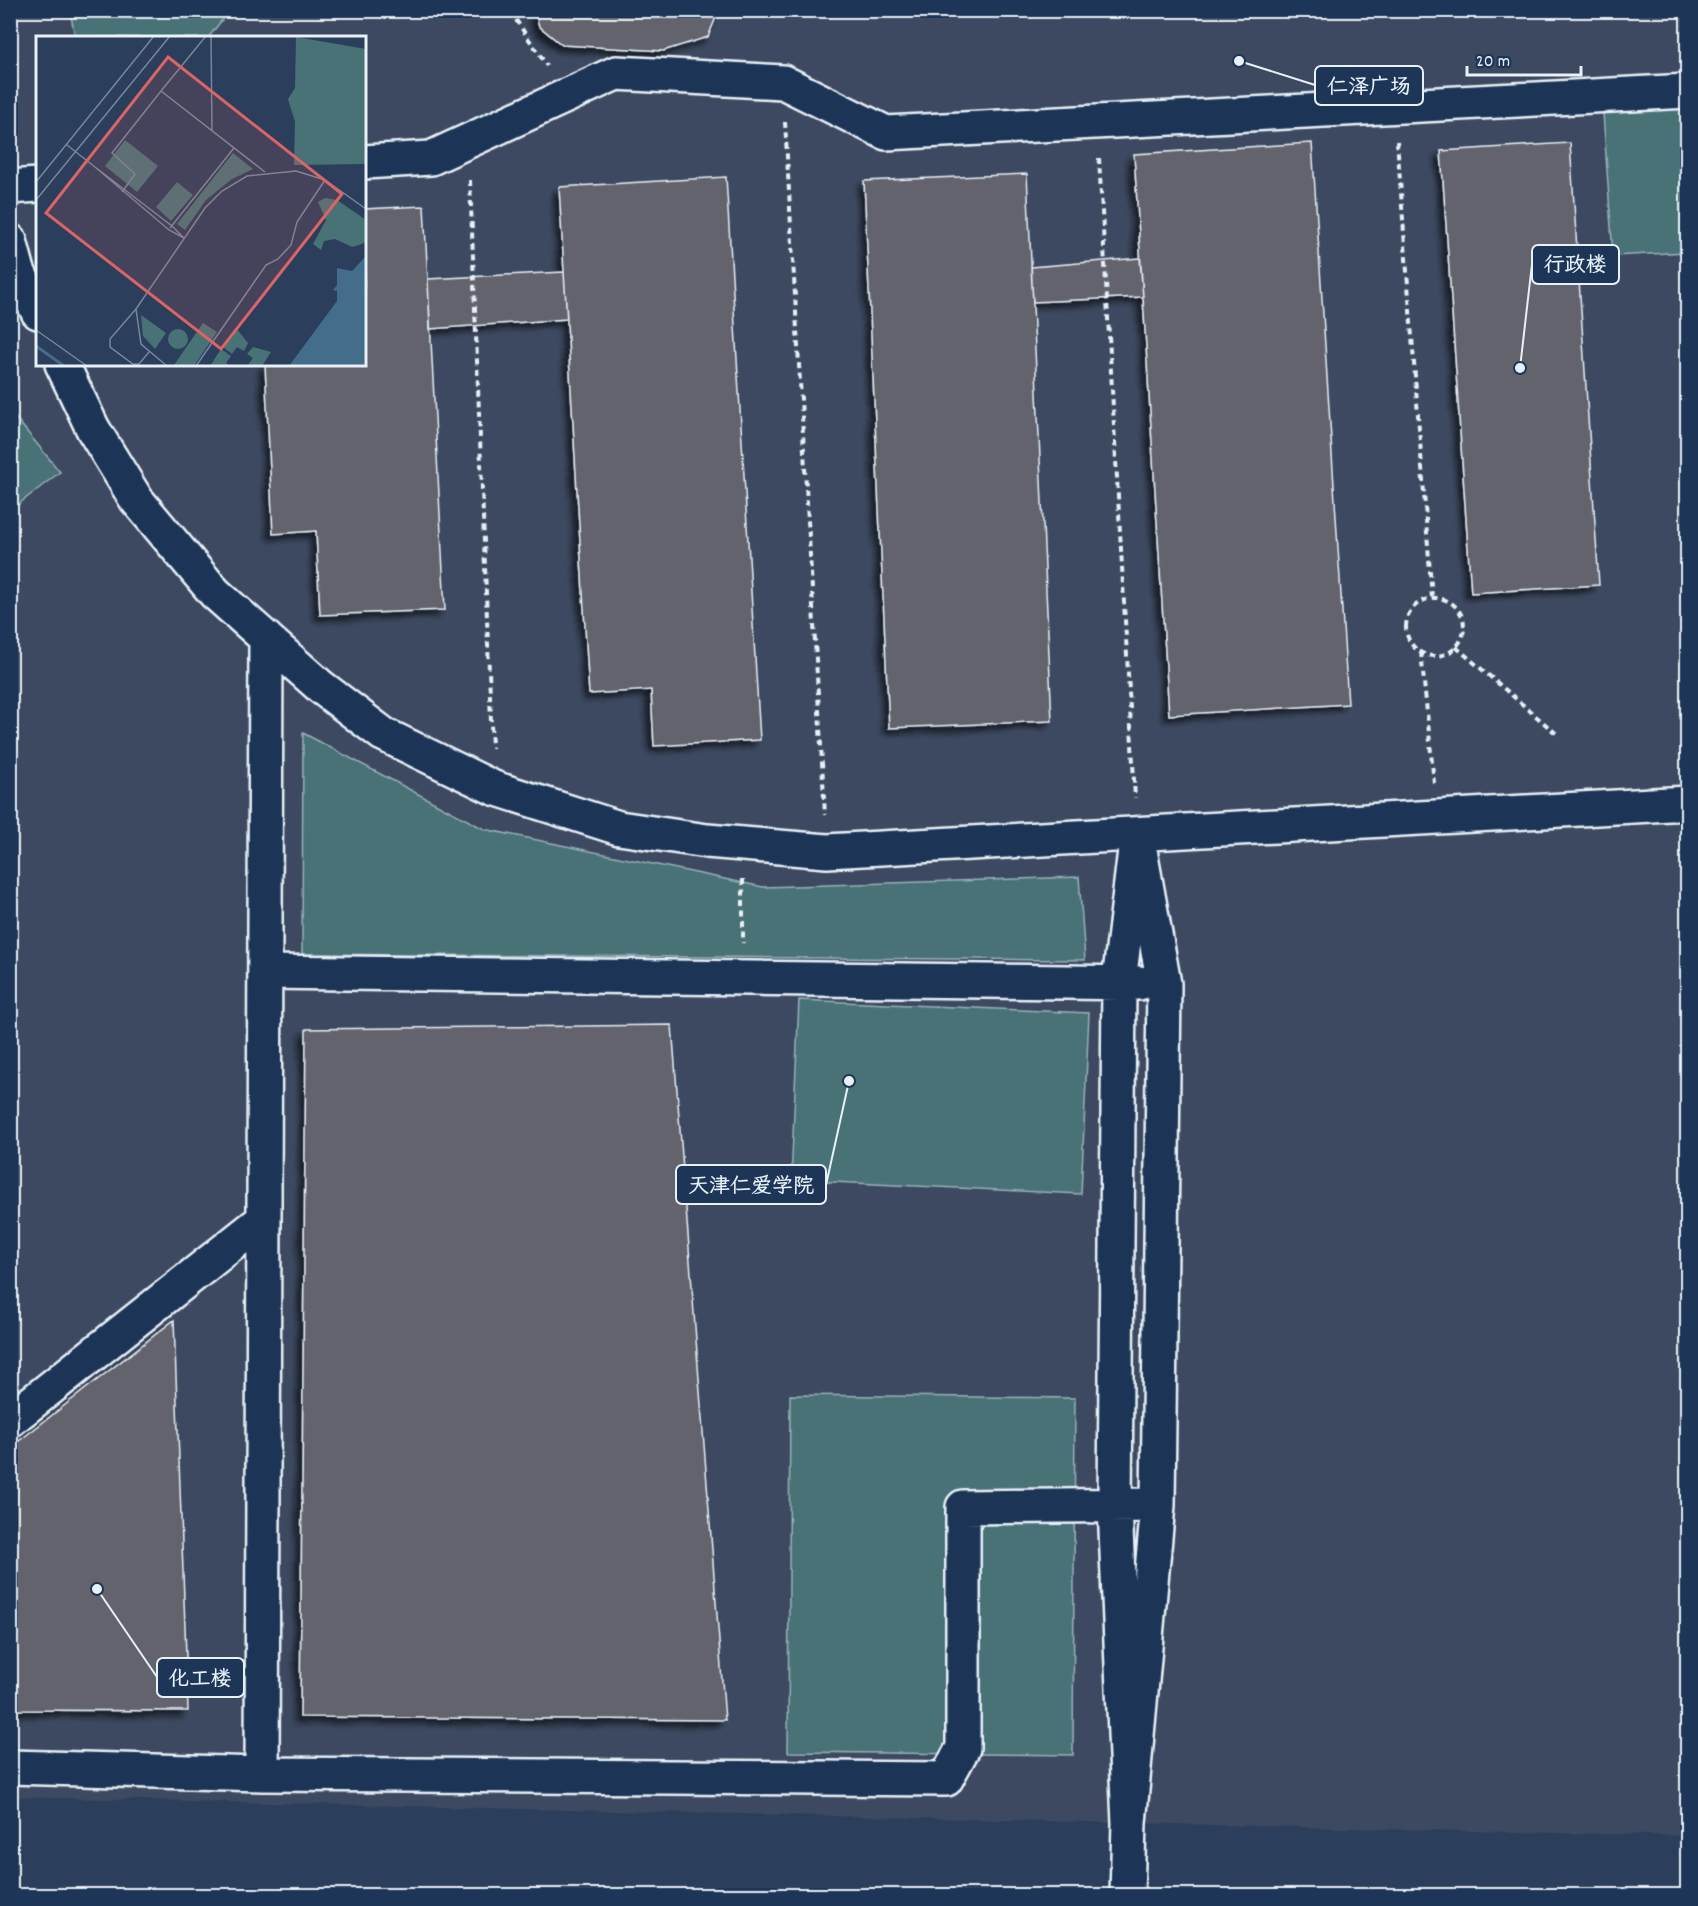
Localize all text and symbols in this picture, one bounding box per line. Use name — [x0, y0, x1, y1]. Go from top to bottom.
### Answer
inset map — [36, 36, 366, 366]
scale bar — [1467, 39, 1581, 77]
text: 20 m — [1476, 50, 1510, 75]
callout: 仁泽广场 — [1315, 66, 1423, 105]
text: 仁泽广场 — [1327, 74, 1411, 104]
callout: 行政楼 — [1532, 245, 1619, 284]
text: 行政楼 — [1544, 252, 1607, 282]
callout: 天津仁爱学院 — [676, 1165, 826, 1204]
text: 天津仁爱学院 — [688, 1173, 814, 1203]
callout: 化工楼 — [157, 1658, 244, 1697]
text: 化工楼 — [169, 1666, 232, 1696]

